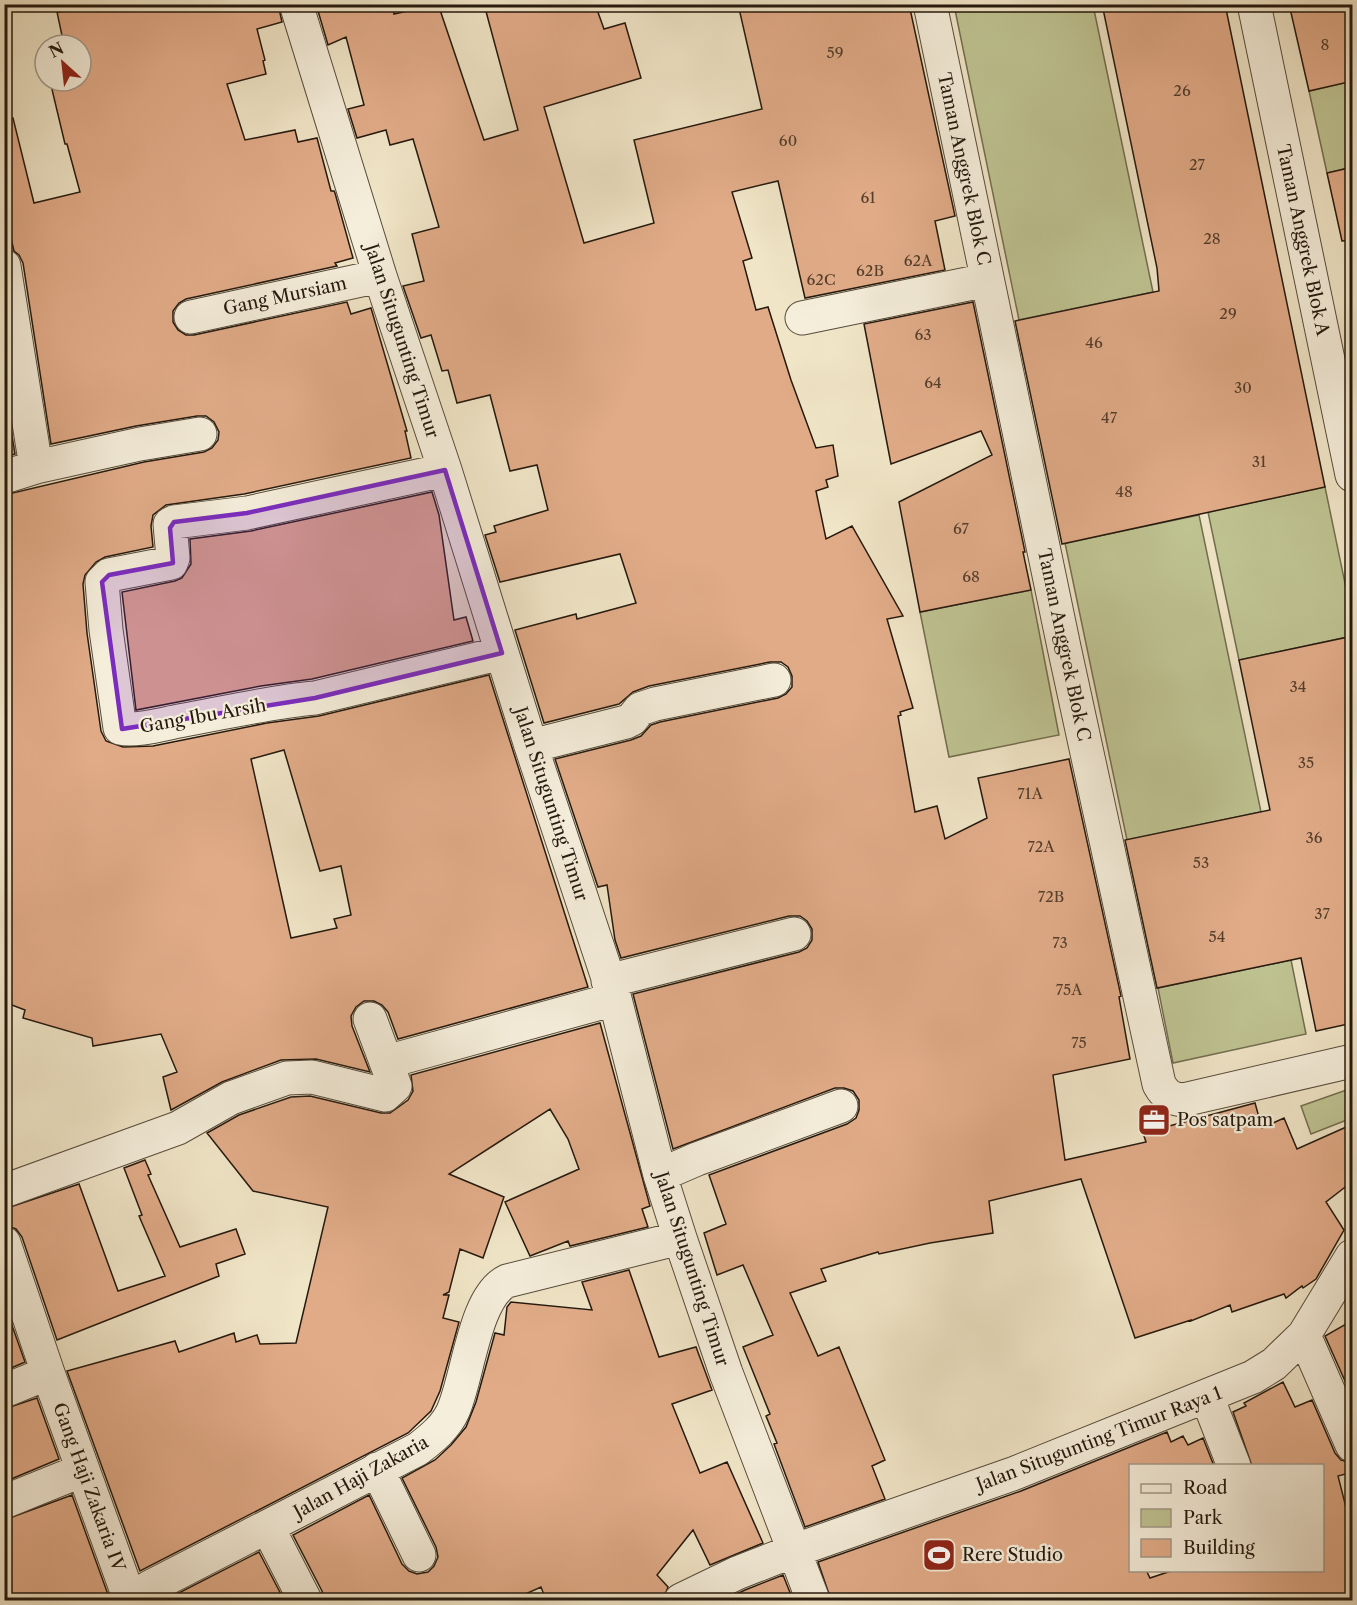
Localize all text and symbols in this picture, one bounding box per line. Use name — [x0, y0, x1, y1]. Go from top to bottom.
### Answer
north arrow — [33, 33, 93, 93]
house number: 8 — [1321, 35, 1330, 54]
text: N — [45, 38, 67, 62]
house number: 59 — [827, 43, 843, 62]
street label: Taman Anggrek Blok C — [933, 71, 995, 267]
house number: 26 — [1173, 81, 1191, 100]
house number: 60 — [779, 131, 797, 150]
street label: Taman Anggrek Blok A — [1272, 142, 1334, 338]
house number: 27 — [1189, 155, 1206, 174]
house number: 61 — [860, 188, 876, 207]
house number: 28 — [1203, 229, 1221, 248]
street label: Jalan Situgunting Timur — [359, 238, 444, 441]
house number: 62A — [904, 251, 933, 270]
house number: 62B — [856, 261, 884, 280]
house number: 62C — [807, 270, 835, 289]
street label: Gang Mursiam — [221, 272, 349, 320]
house number: 29 — [1219, 304, 1237, 323]
house number: 63 — [914, 325, 932, 344]
house number: 46 — [1085, 333, 1103, 352]
house number: 64 — [924, 373, 942, 392]
house number: 30 — [1234, 378, 1252, 397]
house number: 47 — [1101, 408, 1118, 427]
house number: 31 — [1252, 452, 1267, 471]
house number: 48 — [1115, 482, 1133, 501]
house number: 67 — [953, 519, 970, 538]
street label: Taman Anggrek Blok C — [1033, 547, 1095, 743]
house number: 68 — [962, 567, 980, 586]
house number: 34 — [1290, 677, 1306, 696]
street label: Gang Ibu Arsih — [138, 694, 268, 738]
street label: Jalan Situgunting Timur — [508, 701, 593, 904]
house number: 35 — [1298, 753, 1314, 772]
house number: 71A — [1017, 784, 1044, 803]
house number: 36 — [1305, 828, 1323, 847]
house number: 72A — [1027, 837, 1055, 856]
house number: 53 — [1193, 853, 1209, 872]
house number: 72B — [1038, 887, 1064, 906]
house number: 37 — [1314, 904, 1330, 923]
house number: 54 — [1209, 927, 1225, 946]
house number: 73 — [1052, 933, 1068, 952]
house number: 75A — [1056, 980, 1083, 999]
house number: 75 — [1071, 1033, 1087, 1052]
office icon: Pos satpam — [1136, 1102, 1172, 1138]
place label: Pos satpam — [1177, 1109, 1273, 1131]
street label: Jalan Situgunting Timur — [649, 1166, 734, 1369]
street label: Jalan Situgunting Timur Raya 1 — [970, 1382, 1225, 1497]
street label: Gang Haji Zakaria IV — [48, 1400, 130, 1575]
street label: Jalan Haji Zakaria — [287, 1431, 433, 1525]
legend — [1129, 1464, 1324, 1572]
text: Road — [1183, 1477, 1228, 1499]
text: Park — [1183, 1507, 1224, 1529]
sports icon: Rere Studio — [921, 1537, 957, 1573]
text: Building — [1183, 1537, 1255, 1559]
place label: Rere Studio — [962, 1544, 1063, 1566]

